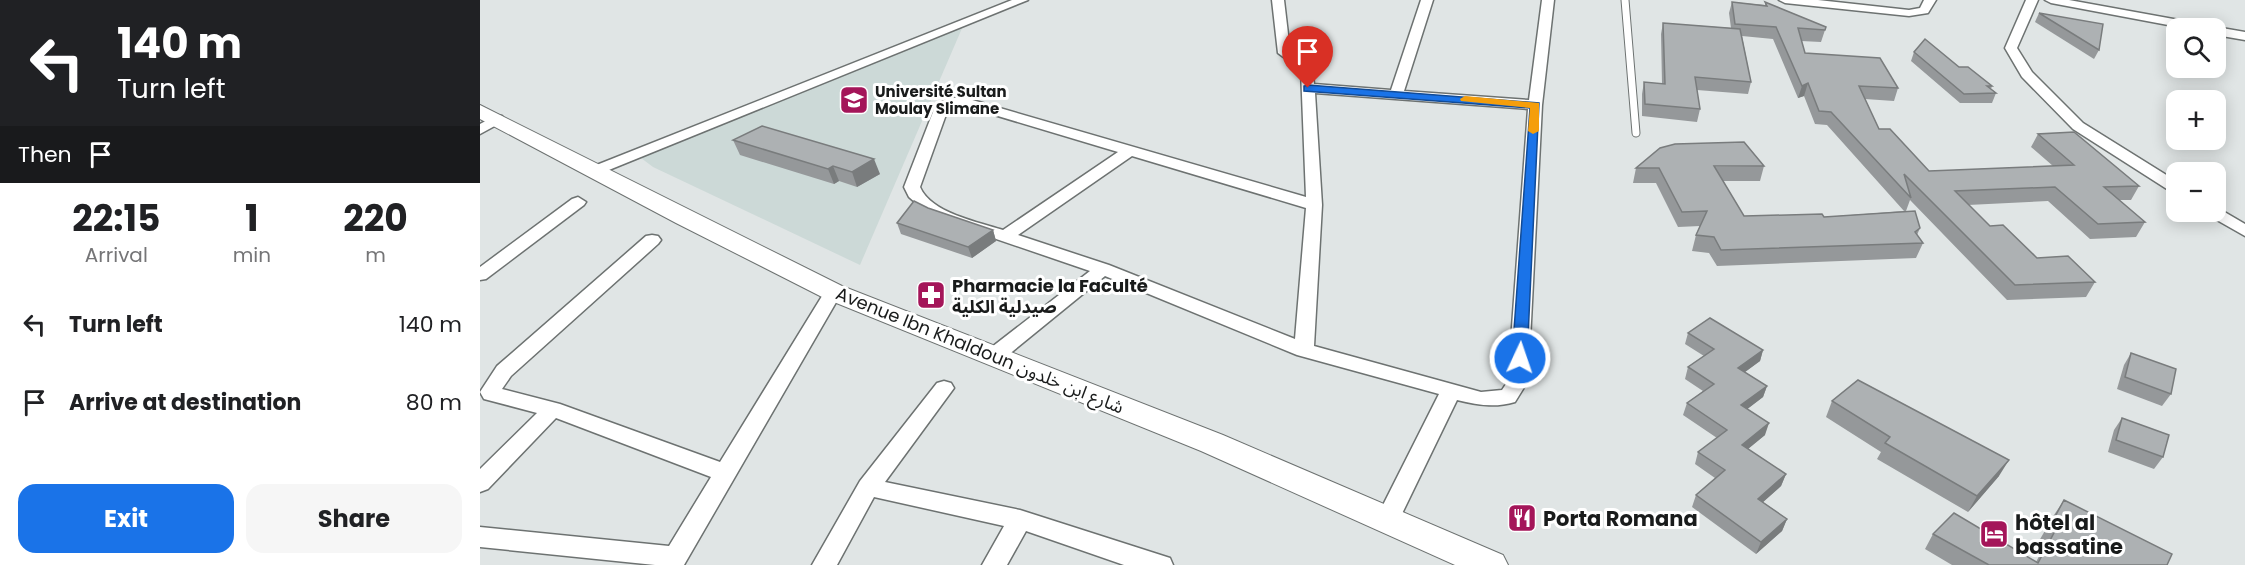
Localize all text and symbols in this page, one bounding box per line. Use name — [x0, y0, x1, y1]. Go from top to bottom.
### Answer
text: 140 m — [117, 14, 242, 73]
map controls — [2166, 18, 2226, 222]
button: search — [2166, 18, 2226, 78]
icon: left — [18, 24, 96, 102]
pin — [1282, 26, 1333, 88]
icon: arrive — [1291, 35, 1324, 68]
text: Turn left — [117, 70, 226, 107]
place label: Université Sultan Moulay Slimane — [875, 81, 1007, 119]
school or university icon: Université Sultan Moulay Slimane — [838, 84, 870, 116]
button: + — [2166, 90, 2226, 150]
icon: arrive — [84, 138, 117, 171]
text: Then — [18, 139, 72, 170]
button: − — [2166, 162, 2226, 222]
text: 22:15 — [72, 193, 160, 244]
text: 1 — [245, 193, 259, 244]
text: 220 — [343, 193, 408, 244]
text: Arrival — [85, 241, 148, 269]
text: min — [233, 241, 271, 269]
text: m — [365, 241, 386, 269]
place label: Pharmacie la Faculté صيدلية الكلية — [952, 273, 1148, 319]
pharmacy icon: Pharmacie la Faculté صيدلية الكلية — [915, 279, 947, 311]
street label: Avenue Ibn Khaldoun شارع ابن خلدون — [831, 281, 1128, 421]
icon: left — [18, 308, 51, 341]
text: Turn left — [69, 309, 163, 340]
text: 140 m — [399, 309, 462, 340]
position arrow — [1488, 326, 1552, 390]
icon: arrive — [18, 386, 51, 419]
text: Arrive at destination — [69, 387, 301, 418]
text: 80 m — [406, 387, 462, 418]
button: Exit — [18, 484, 234, 553]
button: Share — [246, 484, 462, 553]
restaurant icon: Porta Romana — [1506, 502, 1538, 534]
place label: Porta Romana — [1543, 504, 1698, 533]
place label: hôtel al bassatine — [2015, 508, 2123, 561]
hotel icon: hôtel al bassatine — [1978, 518, 2010, 550]

